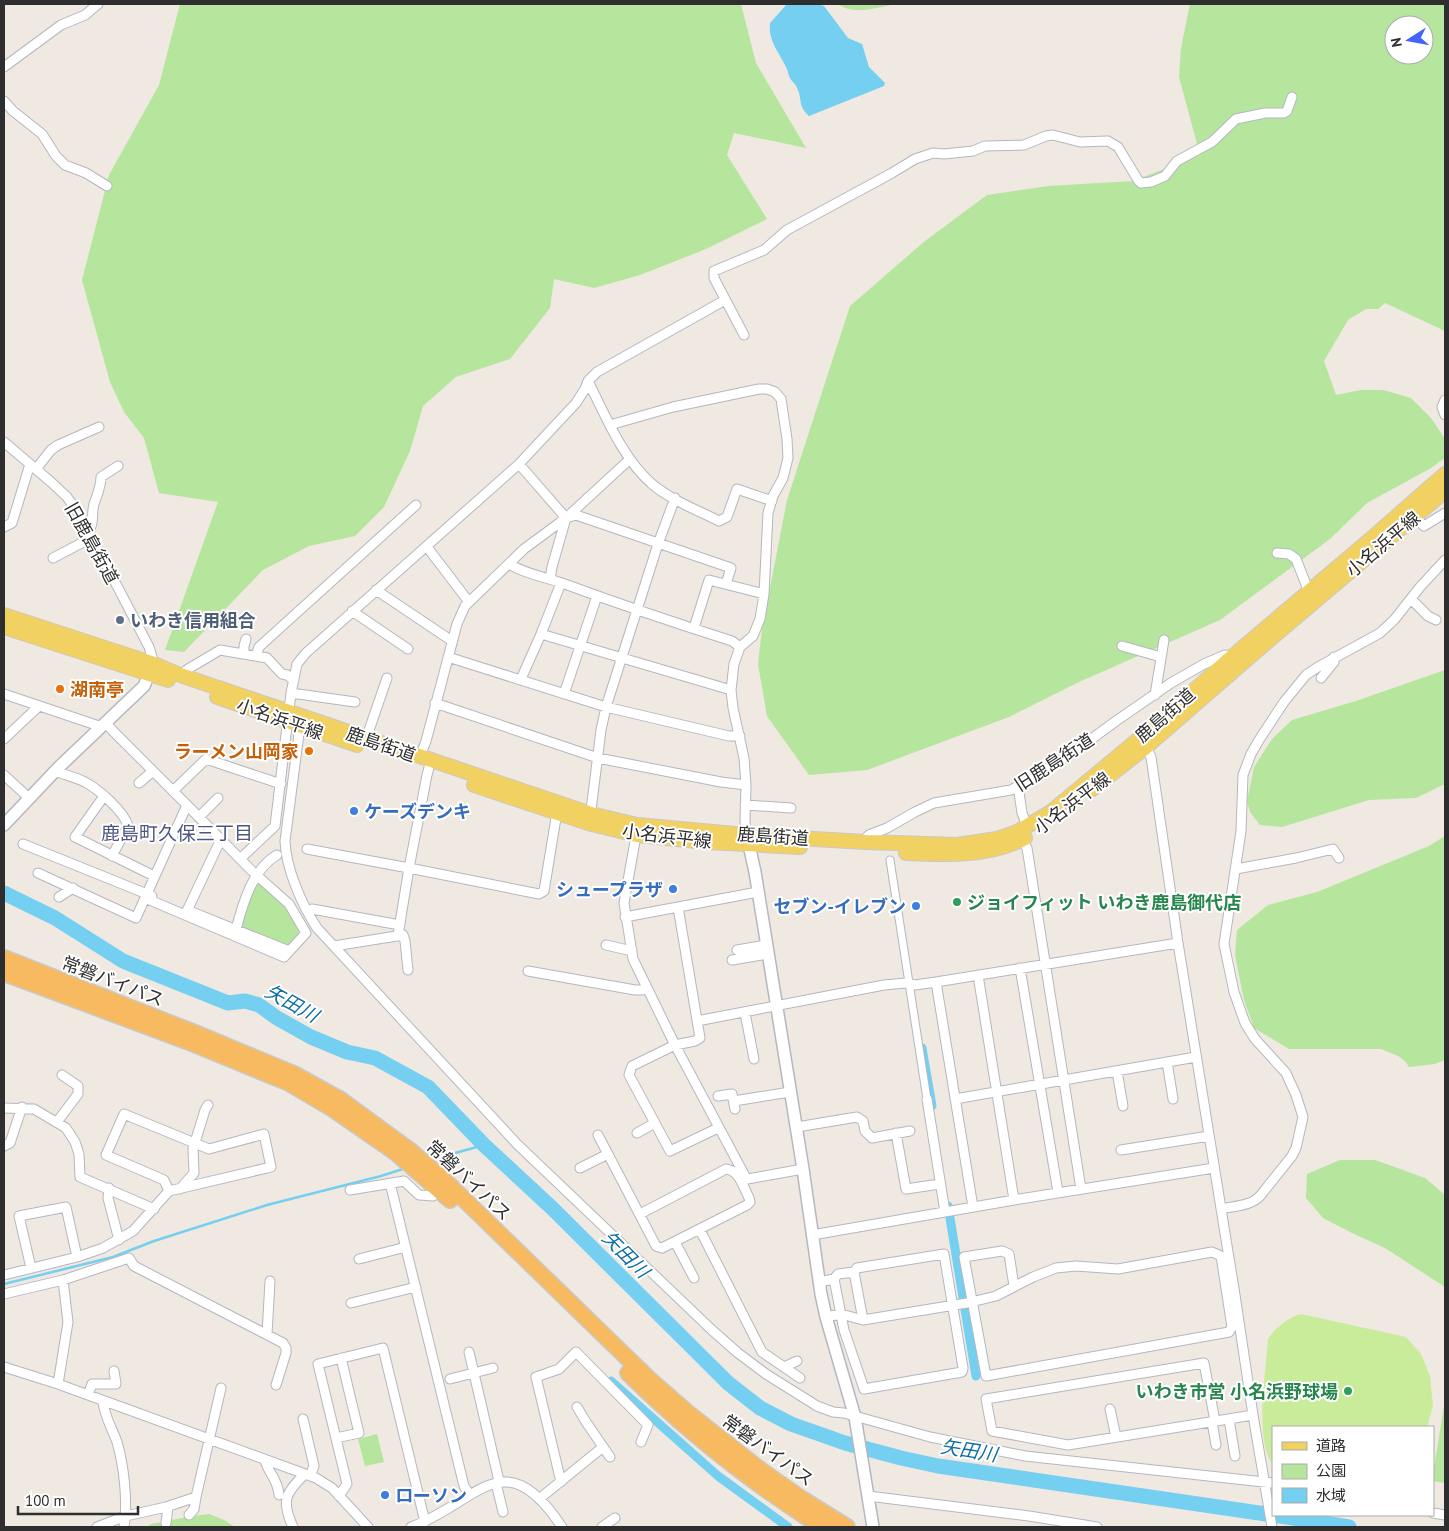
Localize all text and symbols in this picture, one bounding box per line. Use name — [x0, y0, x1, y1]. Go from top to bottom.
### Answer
north arrow — [1384, 15, 1434, 65]
text: N — [1387, 36, 1406, 49]
street label: 旧鹿島街道 — [60, 498, 124, 588]
street label: 小名浜平線 — [1341, 506, 1425, 582]
place label: いわき信用組合 — [130, 609, 256, 632]
marker: いわき信用組合 — [114, 614, 126, 626]
place label: 湖南亭 — [70, 678, 124, 701]
marker: 湖南亭 — [54, 683, 66, 695]
street label: 鹿島街道 — [1130, 683, 1200, 747]
street label: 小名浜平線 — [234, 693, 326, 745]
street label: 鹿島街道 — [343, 721, 419, 767]
street label: 旧鹿島街道 — [1010, 728, 1098, 796]
place label: ラーメン山岡家 — [174, 740, 299, 763]
marker: ラーメン山岡家 — [303, 745, 315, 757]
street label: 小名浜平線 — [1029, 767, 1115, 839]
place label: ケーズデンキ — [364, 800, 471, 823]
marker: ケーズデンキ — [348, 805, 360, 817]
street label: 小名浜平線 — [621, 819, 713, 853]
district label: 鹿島町久保三丁目 — [101, 821, 253, 845]
street label: 鹿島街道 — [736, 822, 810, 850]
place label: シュープラザ — [556, 878, 663, 901]
marker: シュープラザ — [667, 883, 679, 895]
place label: ジョイフィット いわき鹿島御代店 — [967, 891, 1241, 914]
place label: セブン-イレブン — [774, 895, 906, 918]
marker: ジョイフィット いわき鹿島御代店 — [951, 896, 963, 908]
marker: セブン-イレブン — [910, 900, 922, 912]
street label: 常磐バイパス — [59, 951, 167, 1011]
water label: 矢田川 — [261, 979, 324, 1028]
street label: 常磐バイパス — [422, 1135, 516, 1225]
water label: 矢田川 — [597, 1225, 656, 1284]
place label: いわき市営 小名浜野球場 — [1135, 1380, 1338, 1403]
marker: いわき市営 小名浜野球場 — [1342, 1385, 1354, 1397]
street label: 常磐バイパス — [718, 1409, 818, 1491]
legend — [1272, 1426, 1434, 1516]
water label: 矢田川 — [939, 1434, 1001, 1467]
text: 道路 — [1316, 1436, 1346, 1455]
text: 公園 — [1316, 1461, 1346, 1480]
scale bar — [18, 1484, 138, 1516]
place label: ローソン — [395, 1484, 467, 1507]
text: 水域 — [1316, 1486, 1346, 1505]
marker: ローソン — [379, 1489, 391, 1501]
text: 100 m — [25, 1491, 66, 1510]

